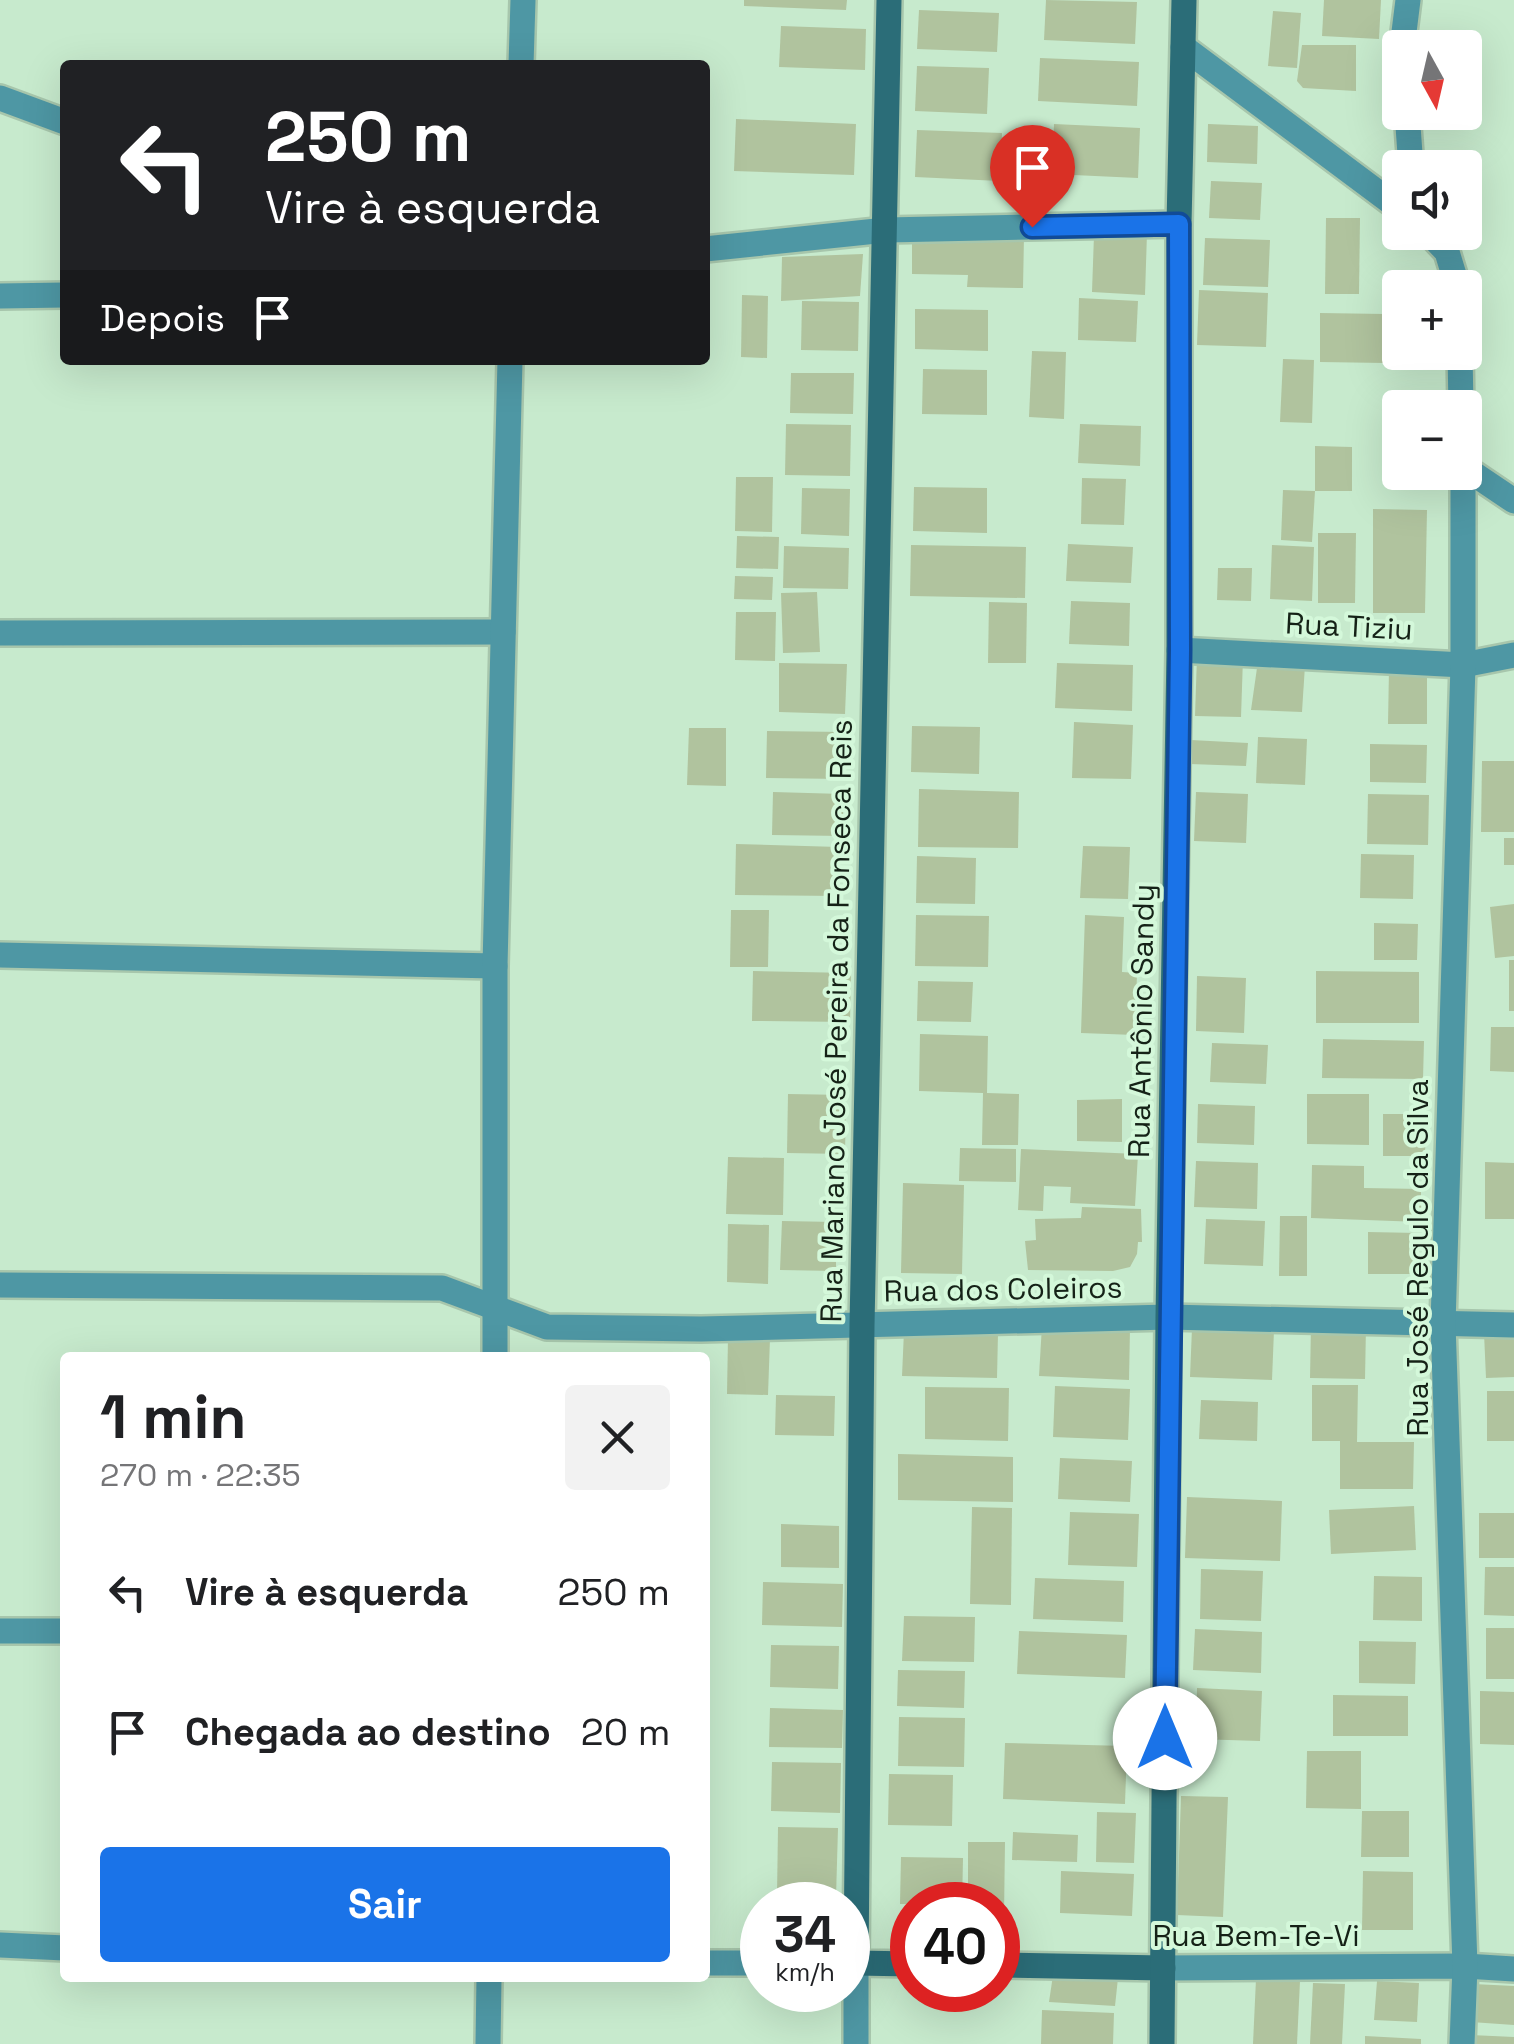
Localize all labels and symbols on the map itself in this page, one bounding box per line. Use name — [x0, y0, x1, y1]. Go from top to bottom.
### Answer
north arrow — [1382, 30, 1482, 130]
pin — [990, 125, 1075, 228]
street label: Rua Tiziu — [1284, 603, 1414, 649]
street label: Rua Mariano José Pereira da Fonseca Reis — [811, 719, 861, 1323]
street label: Rua Antônio Sandy — [1119, 884, 1163, 1158]
street label: Rua José Regulo da Silva — [1398, 1079, 1437, 1437]
street label: Rua dos Coleiros — [883, 1267, 1123, 1311]
position arrow — [1113, 1686, 1217, 1790]
speed limit sign: 40 — [890, 1882, 1020, 2012]
street label: Rua Bem-Te-Vi — [1152, 1916, 1360, 1955]

